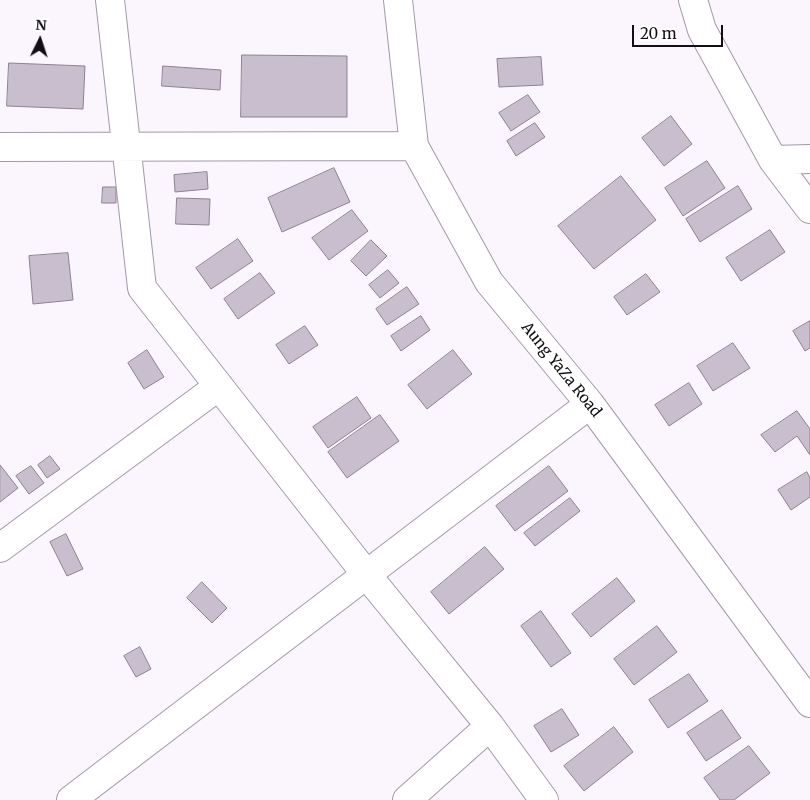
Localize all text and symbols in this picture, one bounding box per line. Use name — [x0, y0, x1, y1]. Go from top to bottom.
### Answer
north arrow — [15, 15, 65, 65]
scale bar — [635, 15, 726, 47]
text: N — [35, 16, 47, 34]
text: 20 m — [640, 24, 677, 43]
street label: Aung YaZa Road — [517, 319, 605, 421]

